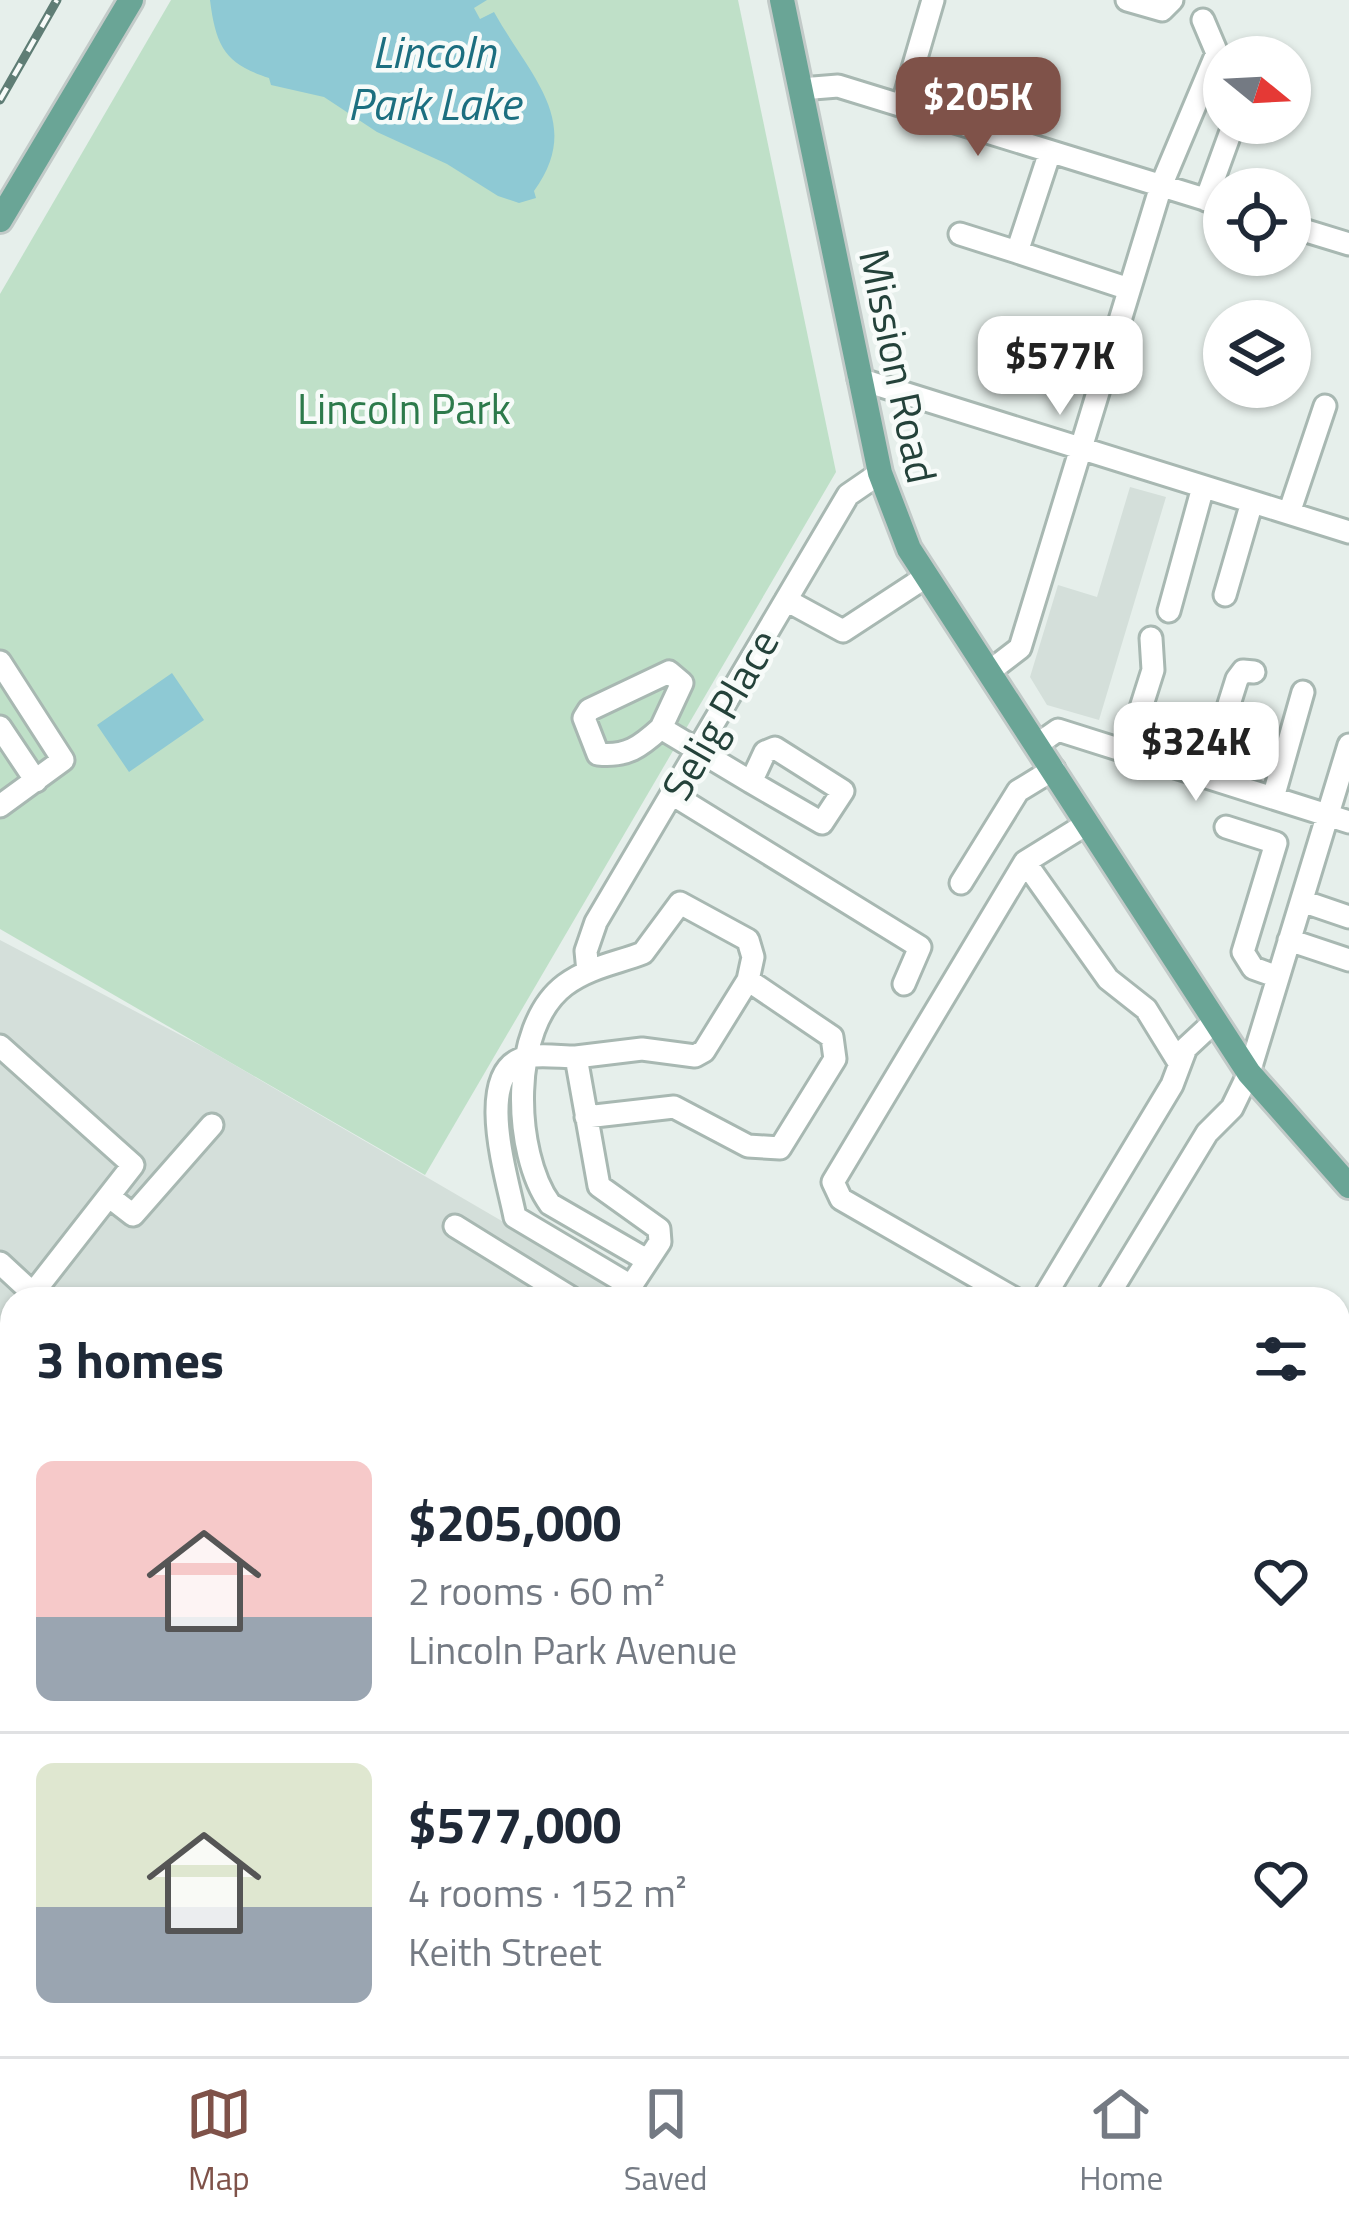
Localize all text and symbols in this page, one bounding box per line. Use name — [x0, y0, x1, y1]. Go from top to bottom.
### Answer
water label: Lincoln Park Lake — [348, 17, 523, 137]
north arrow — [1203, 36, 1311, 144]
map controls — [1203, 36, 1311, 408]
pin: $205K — [894, 57, 1062, 159]
text: $205K — [923, 66, 1033, 125]
button: locate — [1203, 168, 1311, 276]
street label: Mission Road — [843, 243, 955, 489]
button: layers — [1203, 300, 1311, 408]
pin: $577K — [976, 316, 1144, 418]
text: $577K — [1005, 325, 1115, 384]
park label: Lincoln Park — [297, 376, 511, 440]
street label: Selig Place — [644, 616, 794, 812]
pin: $324K — [1112, 702, 1280, 804]
text: $324K — [1141, 711, 1251, 770]
text: 3 homes — [36, 1320, 224, 1398]
icon: filters — [1248, 1326, 1314, 1392]
text: $205,000 — [408, 1483, 621, 1561]
icon: home — [132, 1509, 276, 1653]
icon: heart — [1248, 1548, 1314, 1614]
text: 2 rooms · 60 m² — [408, 1561, 665, 1620]
text: Lincoln Park Avenue — [408, 1620, 737, 1679]
text: $577,000 — [408, 1785, 621, 1863]
icon: home — [132, 1811, 276, 1955]
icon: heart — [1248, 1850, 1314, 1916]
text: 4 rooms · 152 m² — [408, 1863, 687, 1922]
text: Keith Street — [408, 1922, 602, 1981]
tab: Map — [186, 2081, 252, 2203]
tab: Saved — [624, 2081, 708, 2203]
tab: Home — [1079, 2081, 1163, 2203]

